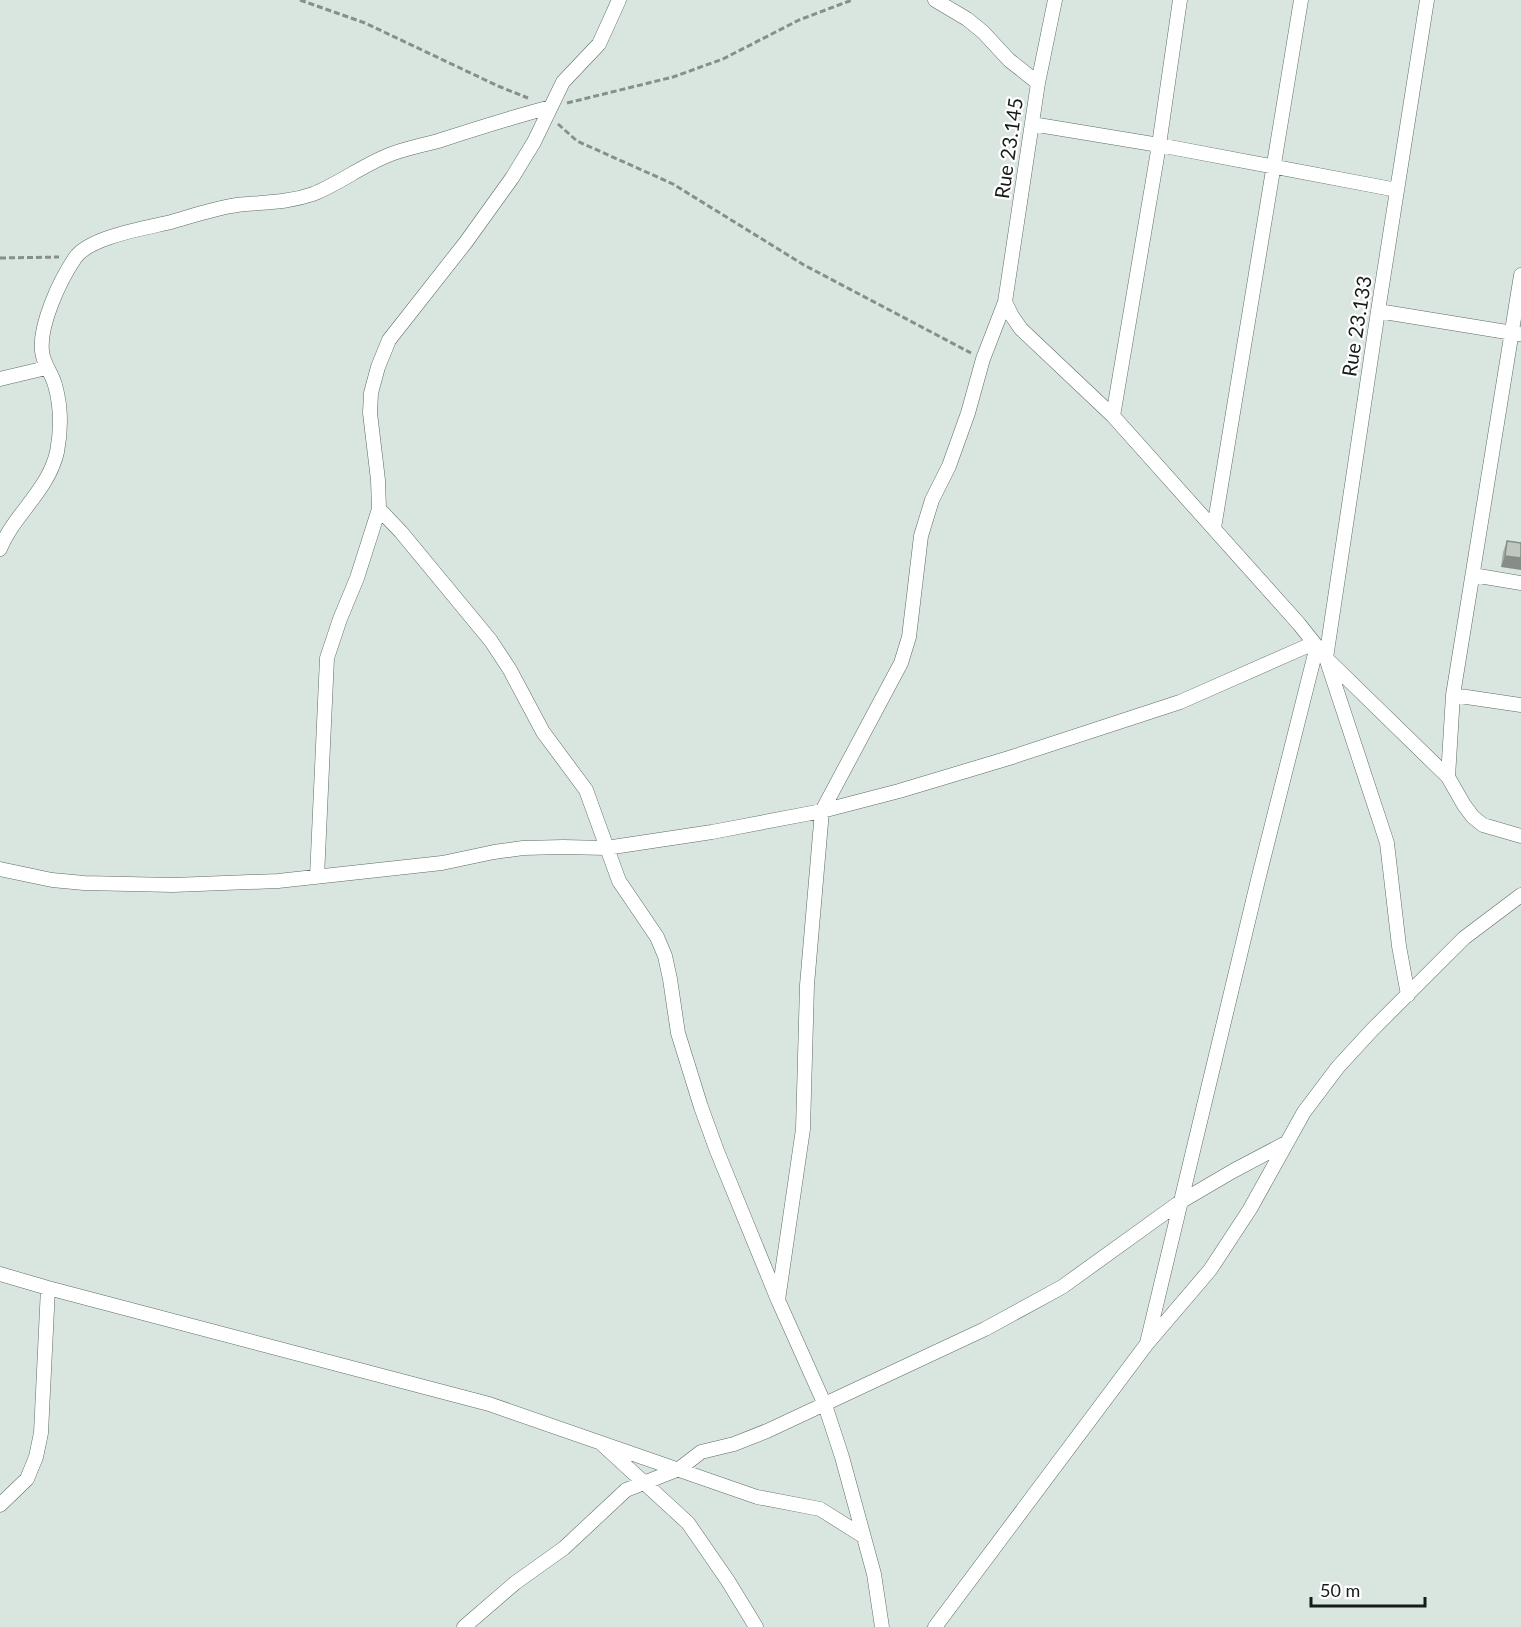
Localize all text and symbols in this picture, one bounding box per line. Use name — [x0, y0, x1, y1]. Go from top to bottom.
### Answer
street label: Rue 23.145 — [989, 96, 1027, 200]
street label: Rue 23.133 — [1336, 274, 1376, 378]
scale bar — [1311, 1570, 1425, 1608]
text: 50 m — [1320, 1579, 1360, 1601]

